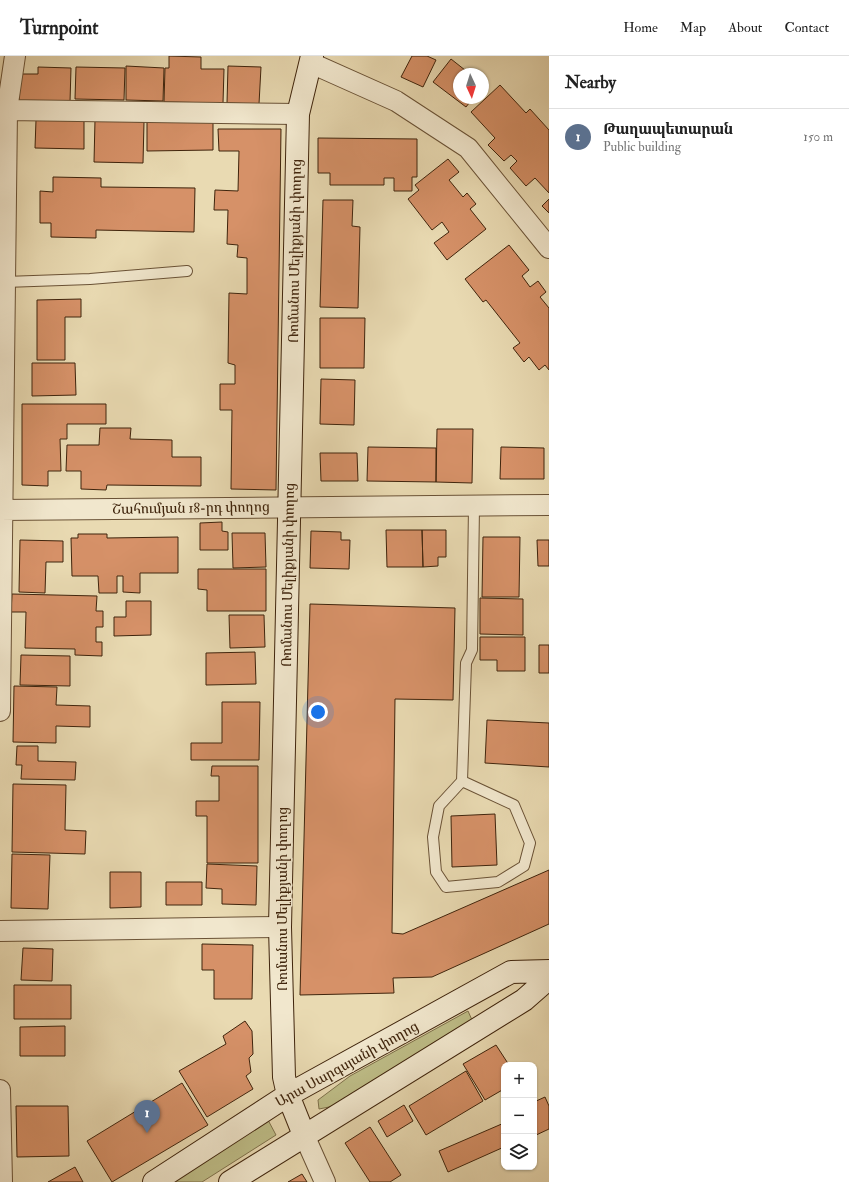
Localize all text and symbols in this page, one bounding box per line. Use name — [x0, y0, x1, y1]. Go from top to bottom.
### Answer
text: Turnpoint — [20, 16, 98, 40]
text: Home — [623, 19, 658, 36]
text: Map — [680, 19, 706, 36]
text: About — [728, 19, 762, 36]
text: Contact — [784, 19, 829, 36]
north arrow — [453, 68, 489, 104]
text: Nearby — [565, 72, 616, 93]
text: Թաղապետարան — [603, 120, 733, 139]
text: 1 — [576, 129, 580, 145]
text: 150 m — [803, 129, 833, 145]
text: Public building — [603, 139, 681, 155]
street label: Ռոմանոս Մելիքյանի փողոց — [285, 159, 305, 343]
street label: Ռոմանոս Մելիքյանի փողոց — [278, 483, 298, 667]
street label: Շահումյան 18-րդ փողոց — [112, 498, 270, 518]
your location — [308, 702, 328, 722]
street label: Ռոմանոս Մելիքյանի փողոց — [274, 807, 291, 991]
street label: Արա Սարգսյանի փողոց — [273, 1018, 421, 1110]
map controls — [501, 1062, 537, 1170]
button: + — [501, 1062, 537, 1098]
button: − — [501, 1098, 537, 1134]
pin: 1 — [134, 1100, 160, 1133]
button: layers — [501, 1134, 537, 1170]

